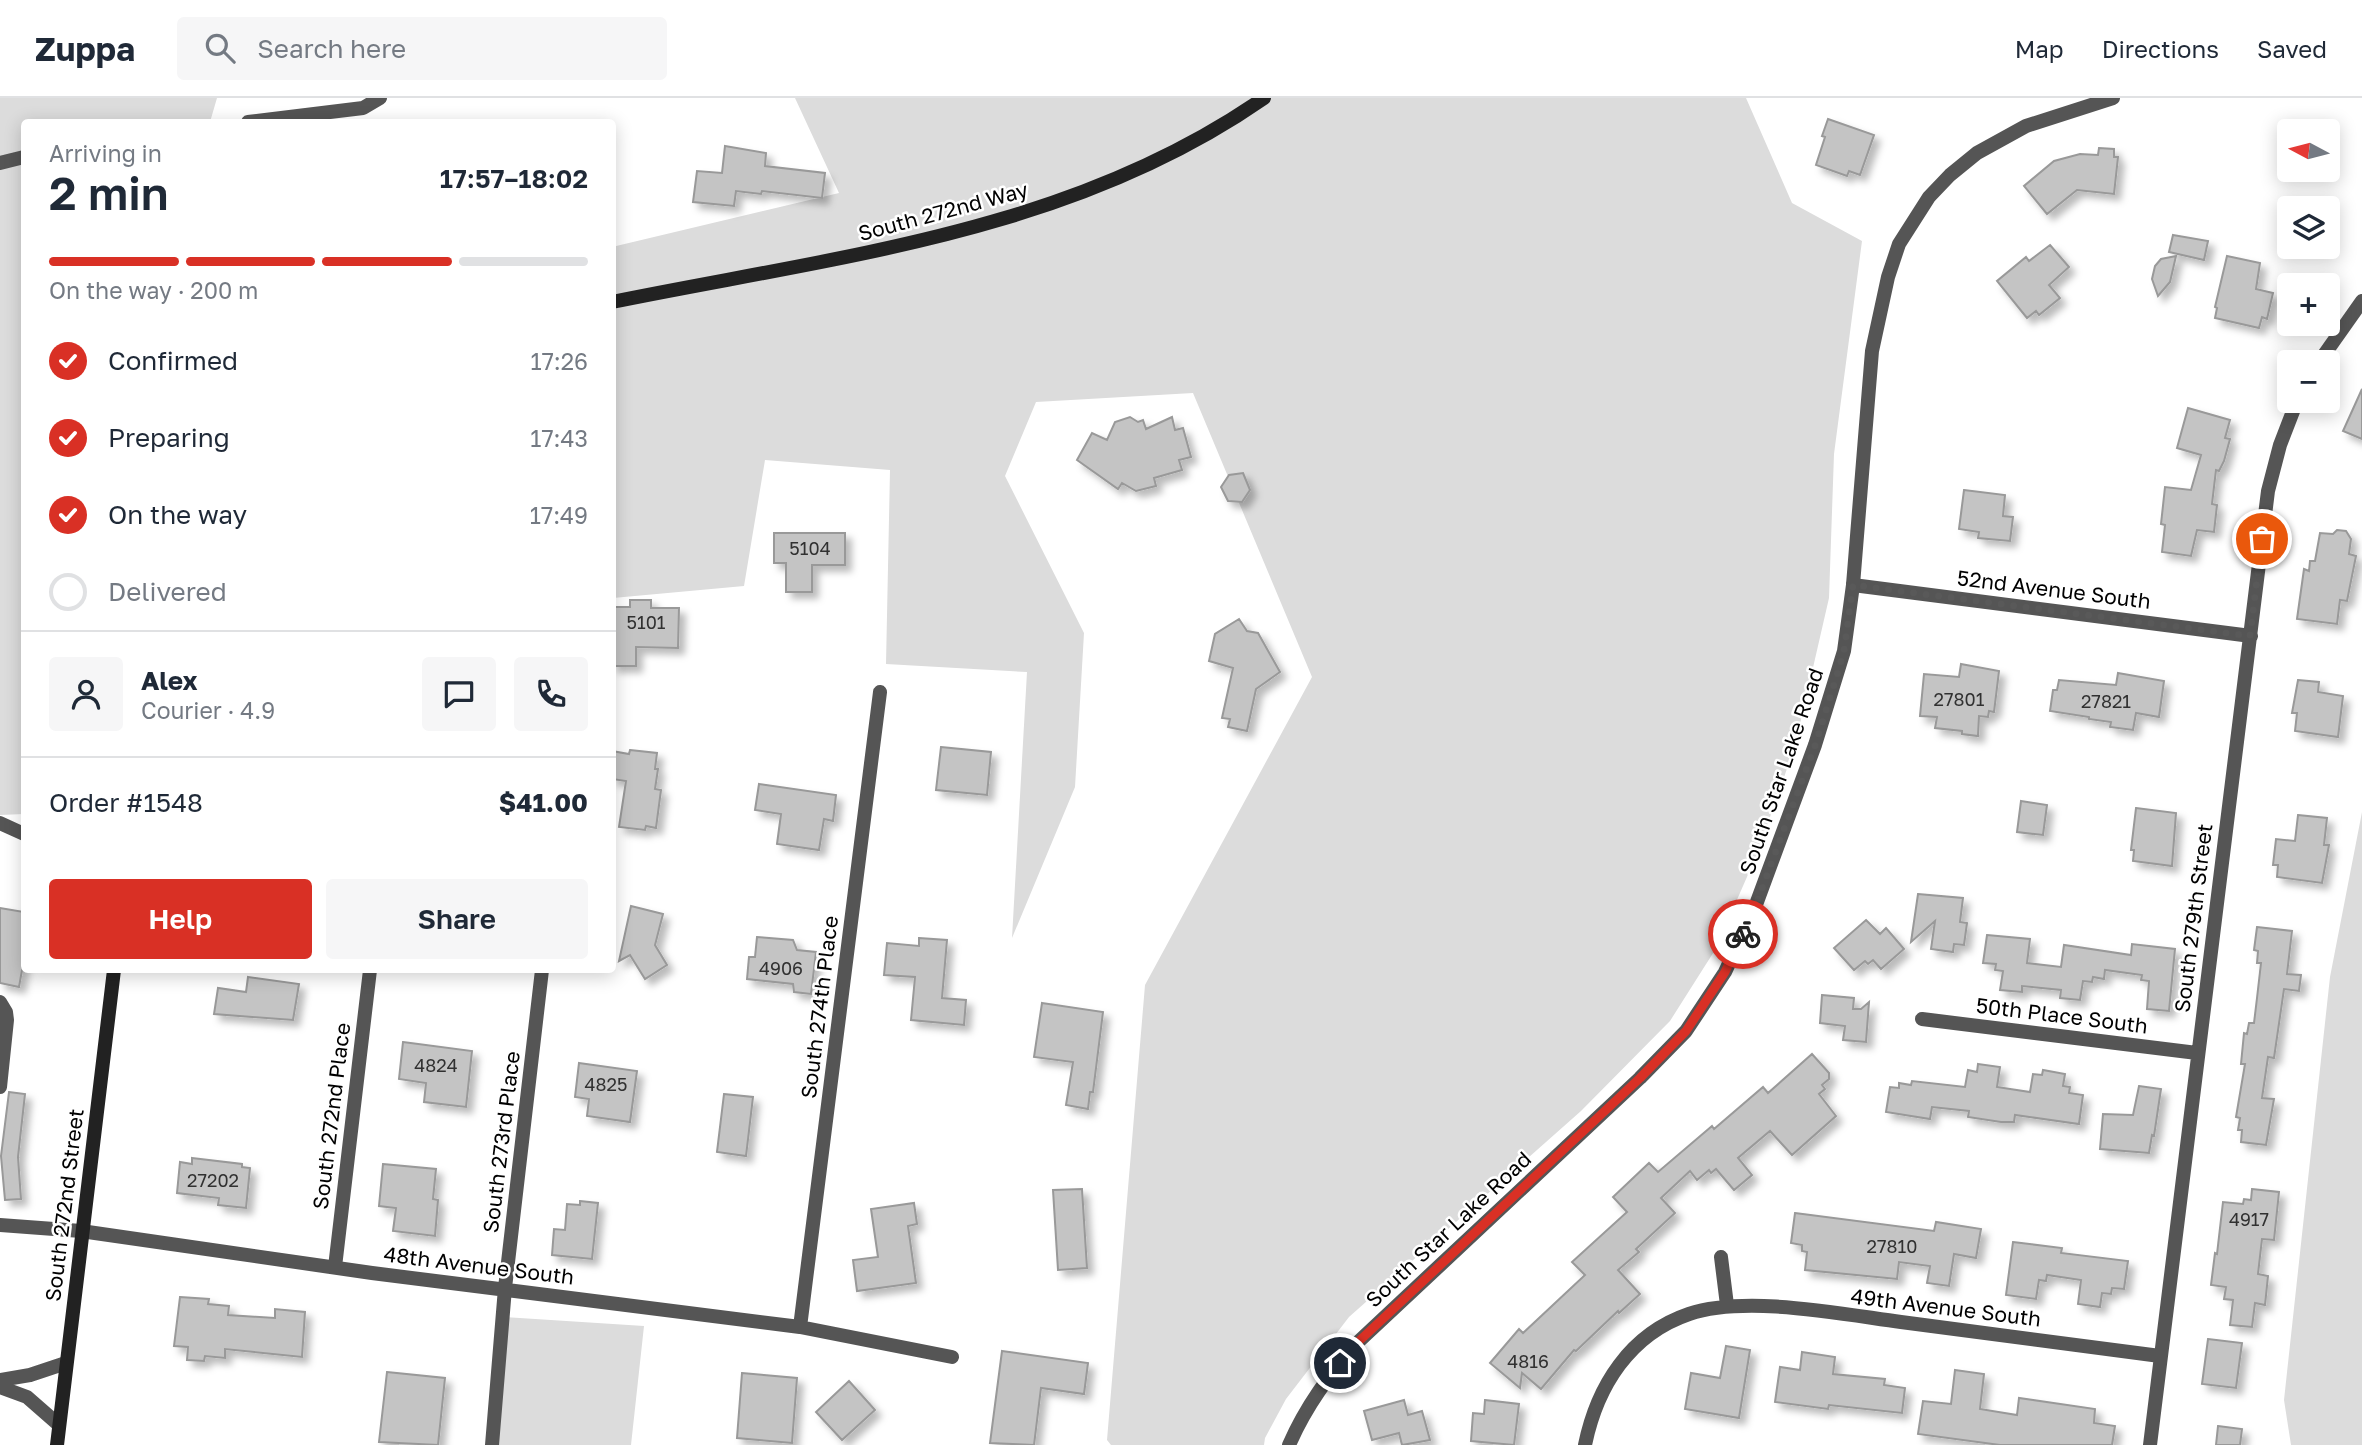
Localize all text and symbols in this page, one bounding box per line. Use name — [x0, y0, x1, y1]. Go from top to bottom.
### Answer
search box — [177, 17, 667, 80]
text: Zuppa — [35, 29, 135, 68]
icon: search — [201, 29, 239, 67]
text: Search here — [257, 33, 406, 64]
text: Map — [2015, 34, 2064, 63]
text: Directions — [2102, 34, 2219, 63]
text: Saved — [2257, 34, 2327, 63]
north arrow — [2277, 119, 2340, 182]
map controls — [2277, 119, 2340, 413]
text: Arriving in — [49, 139, 162, 167]
text: 17:57–18:02 — [440, 163, 588, 194]
text: 2 min — [49, 165, 169, 220]
street label: South 272nd Way — [855, 176, 1031, 246]
button: layers — [2277, 196, 2340, 259]
button: + — [2277, 273, 2340, 336]
text: On the way · 200 m — [49, 276, 258, 304]
icon: check — [49, 342, 87, 380]
text: Confirmed — [108, 345, 238, 376]
text: 17:26 — [531, 347, 588, 375]
button: − — [2277, 350, 2340, 413]
icon: check — [49, 419, 87, 457]
text: Preparing — [108, 422, 230, 453]
text: 17:43 — [530, 424, 588, 452]
icon: check — [49, 496, 87, 534]
text: On the way — [108, 499, 247, 530]
text: 17:49 — [530, 501, 588, 529]
pin — [2232, 509, 2292, 569]
icon: bag — [2243, 520, 2281, 558]
house number: 5104 — [789, 537, 831, 559]
street label: 52nd Avenue South — [1956, 564, 2152, 614]
text: Delivered — [108, 576, 227, 607]
house number: 5101 — [626, 611, 666, 633]
button: person — [49, 657, 123, 731]
button: chat — [422, 657, 496, 731]
button: phone — [514, 657, 588, 731]
street label: South Star Lake Road — [1733, 664, 1829, 878]
text: Alex — [141, 665, 198, 696]
house number: 27801 — [1934, 688, 1985, 710]
house number: 27821 — [2081, 690, 2131, 712]
text: Courier · 4.9 — [141, 696, 275, 724]
text: Order #1548 — [49, 787, 203, 818]
text: $41.00 — [499, 787, 588, 818]
street label: South 279th Street — [2169, 822, 2217, 1014]
button: Help — [49, 879, 312, 959]
button: Share — [326, 879, 588, 959]
courier — [1708, 899, 1778, 969]
street label: South 274th Place — [795, 914, 843, 1100]
icon: bike — [1724, 915, 1762, 953]
house number: 4906 — [759, 957, 803, 979]
street label: 50th Place South — [1975, 992, 2149, 1038]
street label: South 272nd Place — [307, 1021, 355, 1211]
street label: South 273rd Place — [477, 1050, 525, 1234]
house number: 4824 — [414, 1054, 458, 1076]
house number: 4825 — [585, 1073, 627, 1095]
street label: South 272nd Street — [39, 1107, 89, 1303]
street label: South Star Lake Road — [1360, 1146, 1536, 1312]
house number: 27202 — [187, 1169, 239, 1191]
house number: 4917 — [2229, 1208, 2269, 1230]
house number: 27810 — [1867, 1235, 1917, 1257]
street label: 48th Avenue South — [382, 1240, 576, 1290]
street label: 49th Avenue South — [1849, 1282, 2043, 1332]
pin — [1310, 1333, 1370, 1393]
icon: home — [1321, 1344, 1359, 1382]
house number: 4816 — [1507, 1350, 1549, 1372]

